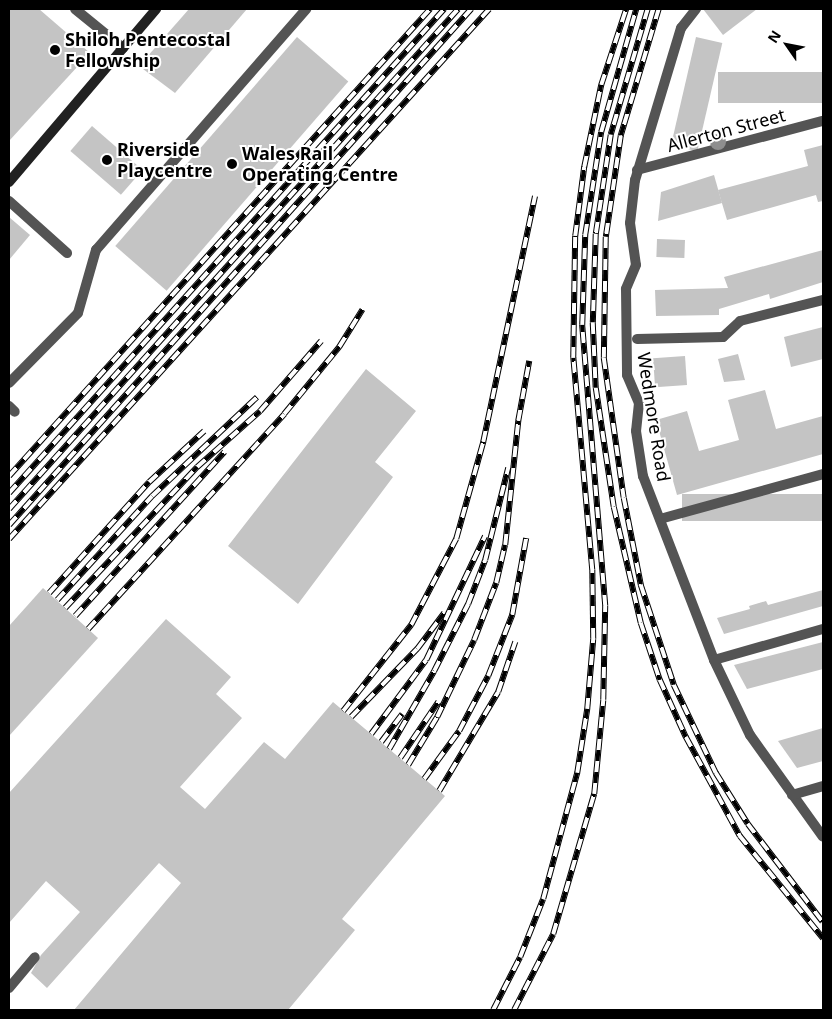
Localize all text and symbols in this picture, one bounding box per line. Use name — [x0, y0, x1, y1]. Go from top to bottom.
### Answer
north arrow — [762, 20, 812, 70]
text: N — [763, 27, 785, 47]
place label: Shiloh Pentecostal Fellowship — [65, 29, 231, 72]
marker: Shiloh Pentecostal Fellowship — [49, 44, 61, 56]
street label: Allerton Street — [664, 104, 788, 156]
place label: Riverside Playcentre — [117, 139, 213, 182]
place label: Wales Rail Operating Centre — [242, 143, 398, 186]
marker: Riverside Playcentre — [101, 154, 113, 166]
marker: Wales Rail Operating Centre — [226, 158, 238, 170]
street label: Wedmore Road — [633, 351, 675, 483]

